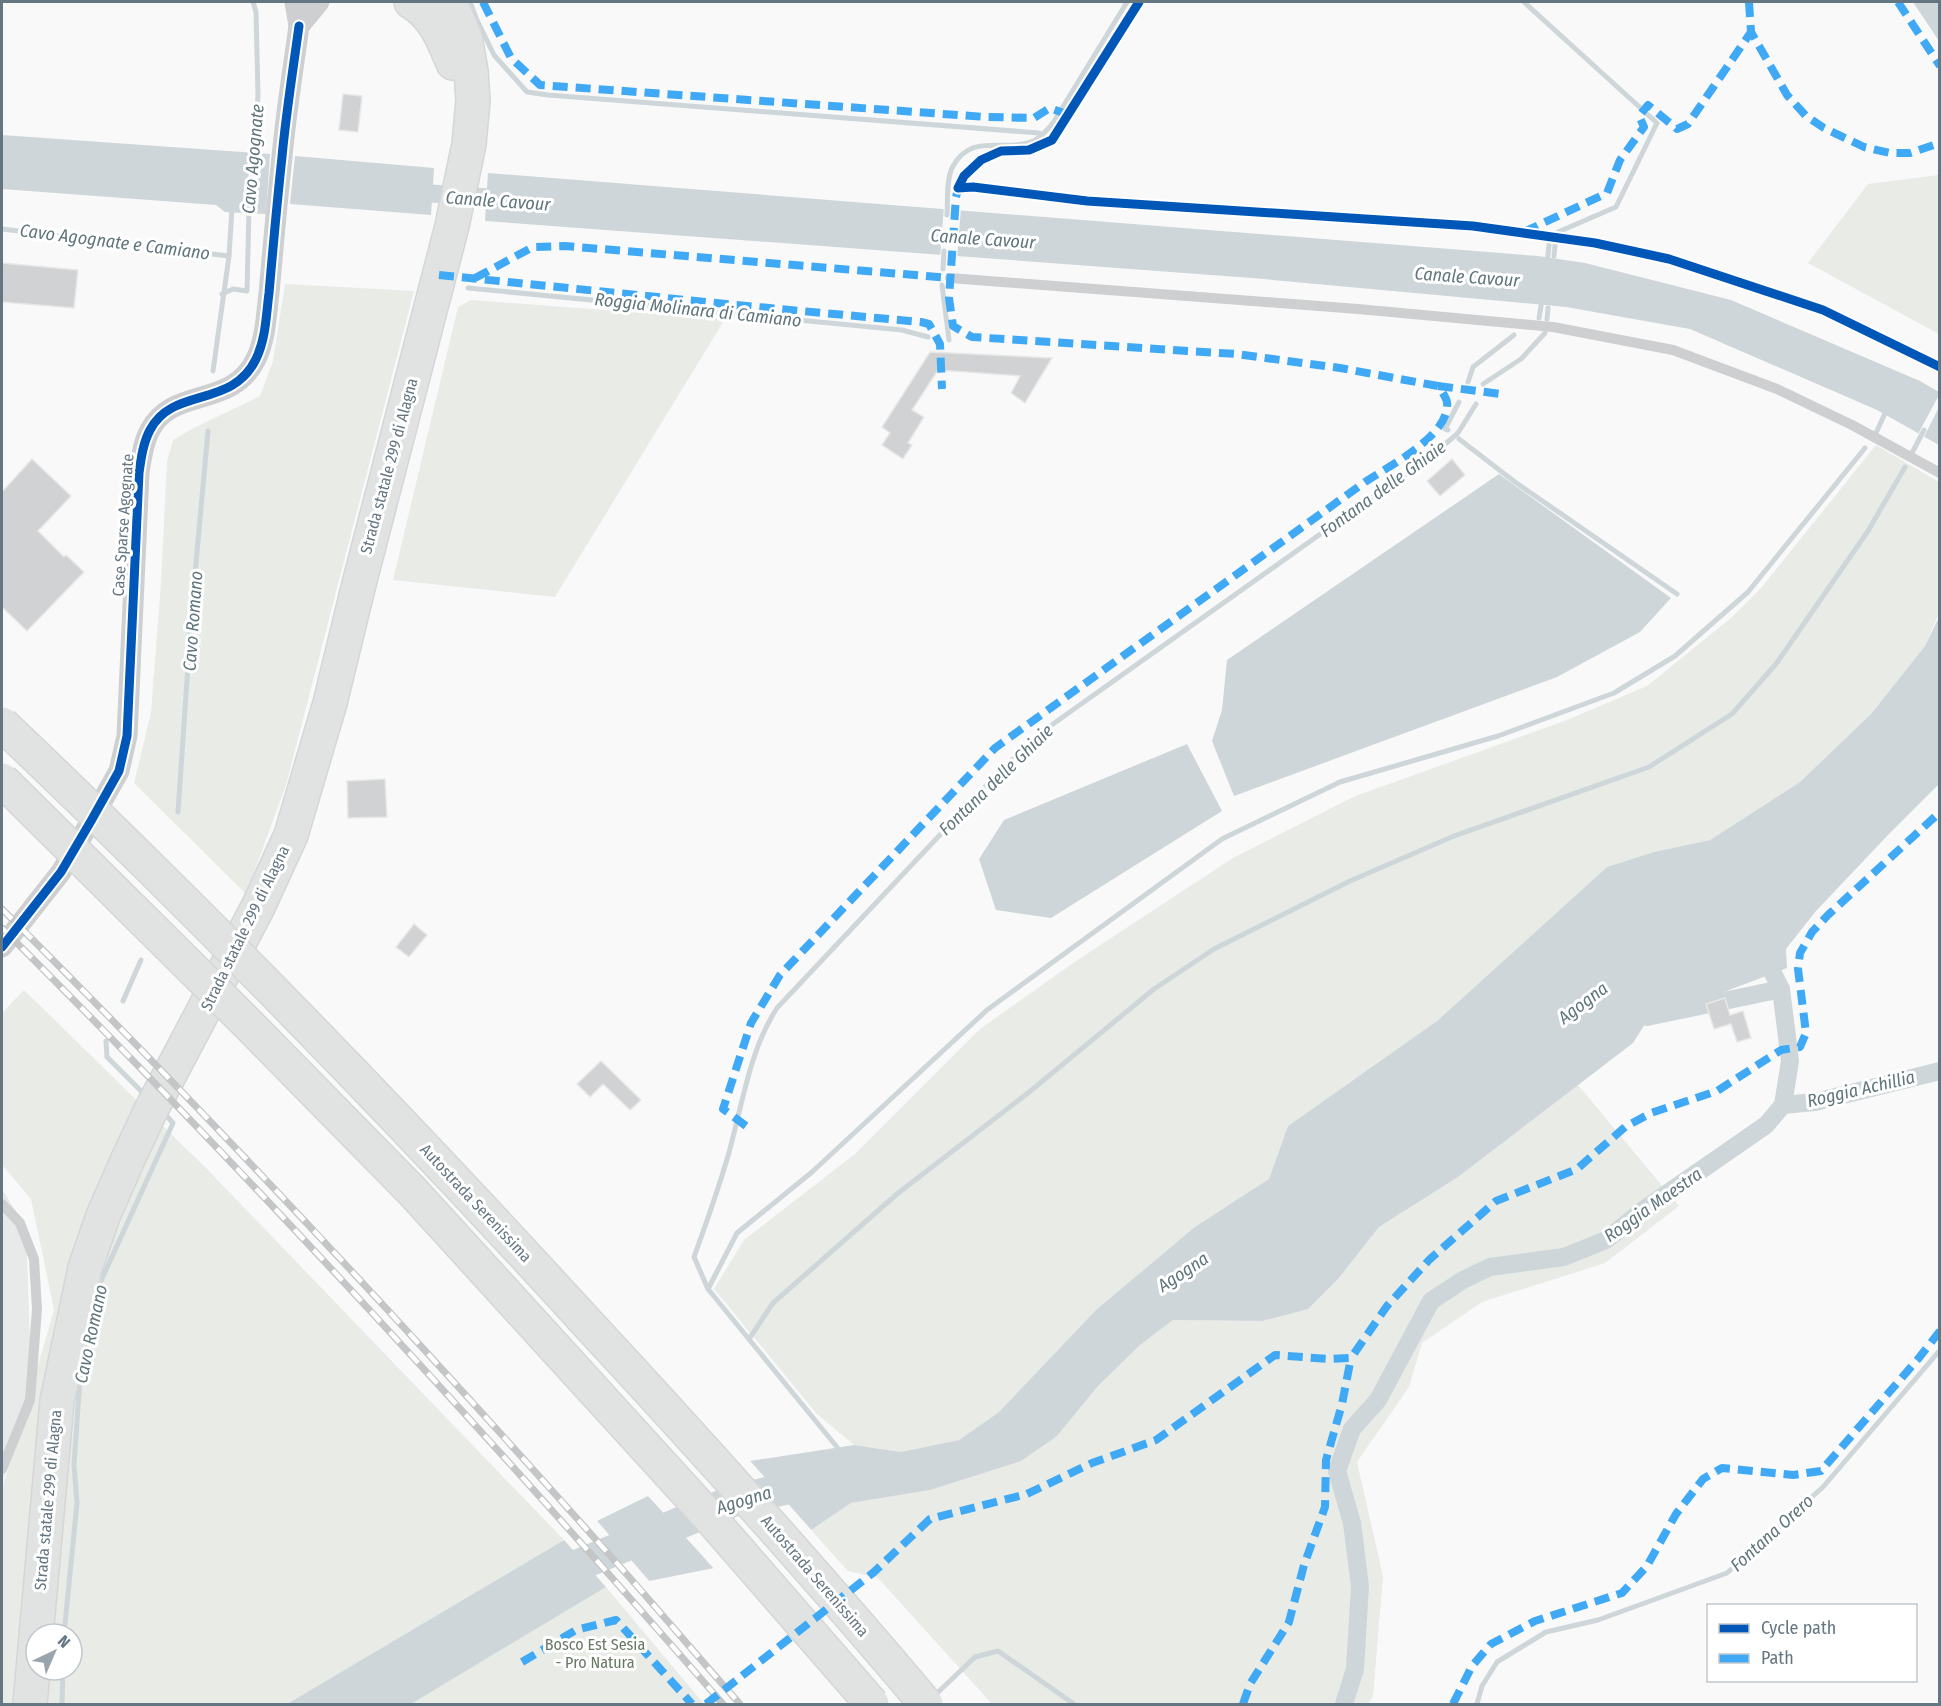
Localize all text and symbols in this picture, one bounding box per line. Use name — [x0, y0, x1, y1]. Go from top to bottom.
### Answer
water label: Cavo Agognate — [237, 103, 269, 215]
water label: Canale Cavour — [445, 186, 552, 216]
water label: Cavo Agognate e Camiano — [19, 219, 211, 265]
water label: Canale Cavour — [930, 224, 1037, 254]
water label: Canale Cavour — [1414, 262, 1521, 292]
water label: Roggia Molinara di Camiano — [593, 288, 803, 332]
street label: Strada statale 299 di Alagna — [356, 376, 422, 556]
water label: Fontana delle Ghiaie — [1316, 436, 1451, 542]
street label: Case Sparse Agognate — [109, 453, 137, 597]
water label: Cavo Romano — [179, 570, 207, 672]
water label: Fontana delle Ghiaie — [934, 719, 1058, 840]
street label: Strada statale 299 di Alagna — [197, 842, 293, 1014]
water label: Agogna — [1553, 977, 1612, 1029]
water label: Roggia Achillia — [1805, 1066, 1917, 1112]
street label: Autostrada Serenissima — [416, 1140, 536, 1266]
water label: Roggia Maestra — [1600, 1163, 1706, 1247]
water label: Agogna — [1153, 1247, 1213, 1297]
water label: Cavo Romano — [70, 1283, 112, 1385]
street label: Strada statale 299 di Alagna — [31, 1409, 65, 1591]
water label: Agogna — [713, 1481, 774, 1519]
water label: Fontana Orero — [1726, 1490, 1818, 1576]
street label: Autostrada Serenissima — [757, 1512, 873, 1641]
legend — [1707, 1604, 1917, 1682]
text: Cycle path — [1761, 1617, 1836, 1639]
north arrow — [24, 1622, 84, 1682]
text: N — [54, 1631, 74, 1652]
park label: Bosco Est Sesia - Pro Natura — [545, 1635, 645, 1672]
text: Path — [1761, 1647, 1794, 1669]

